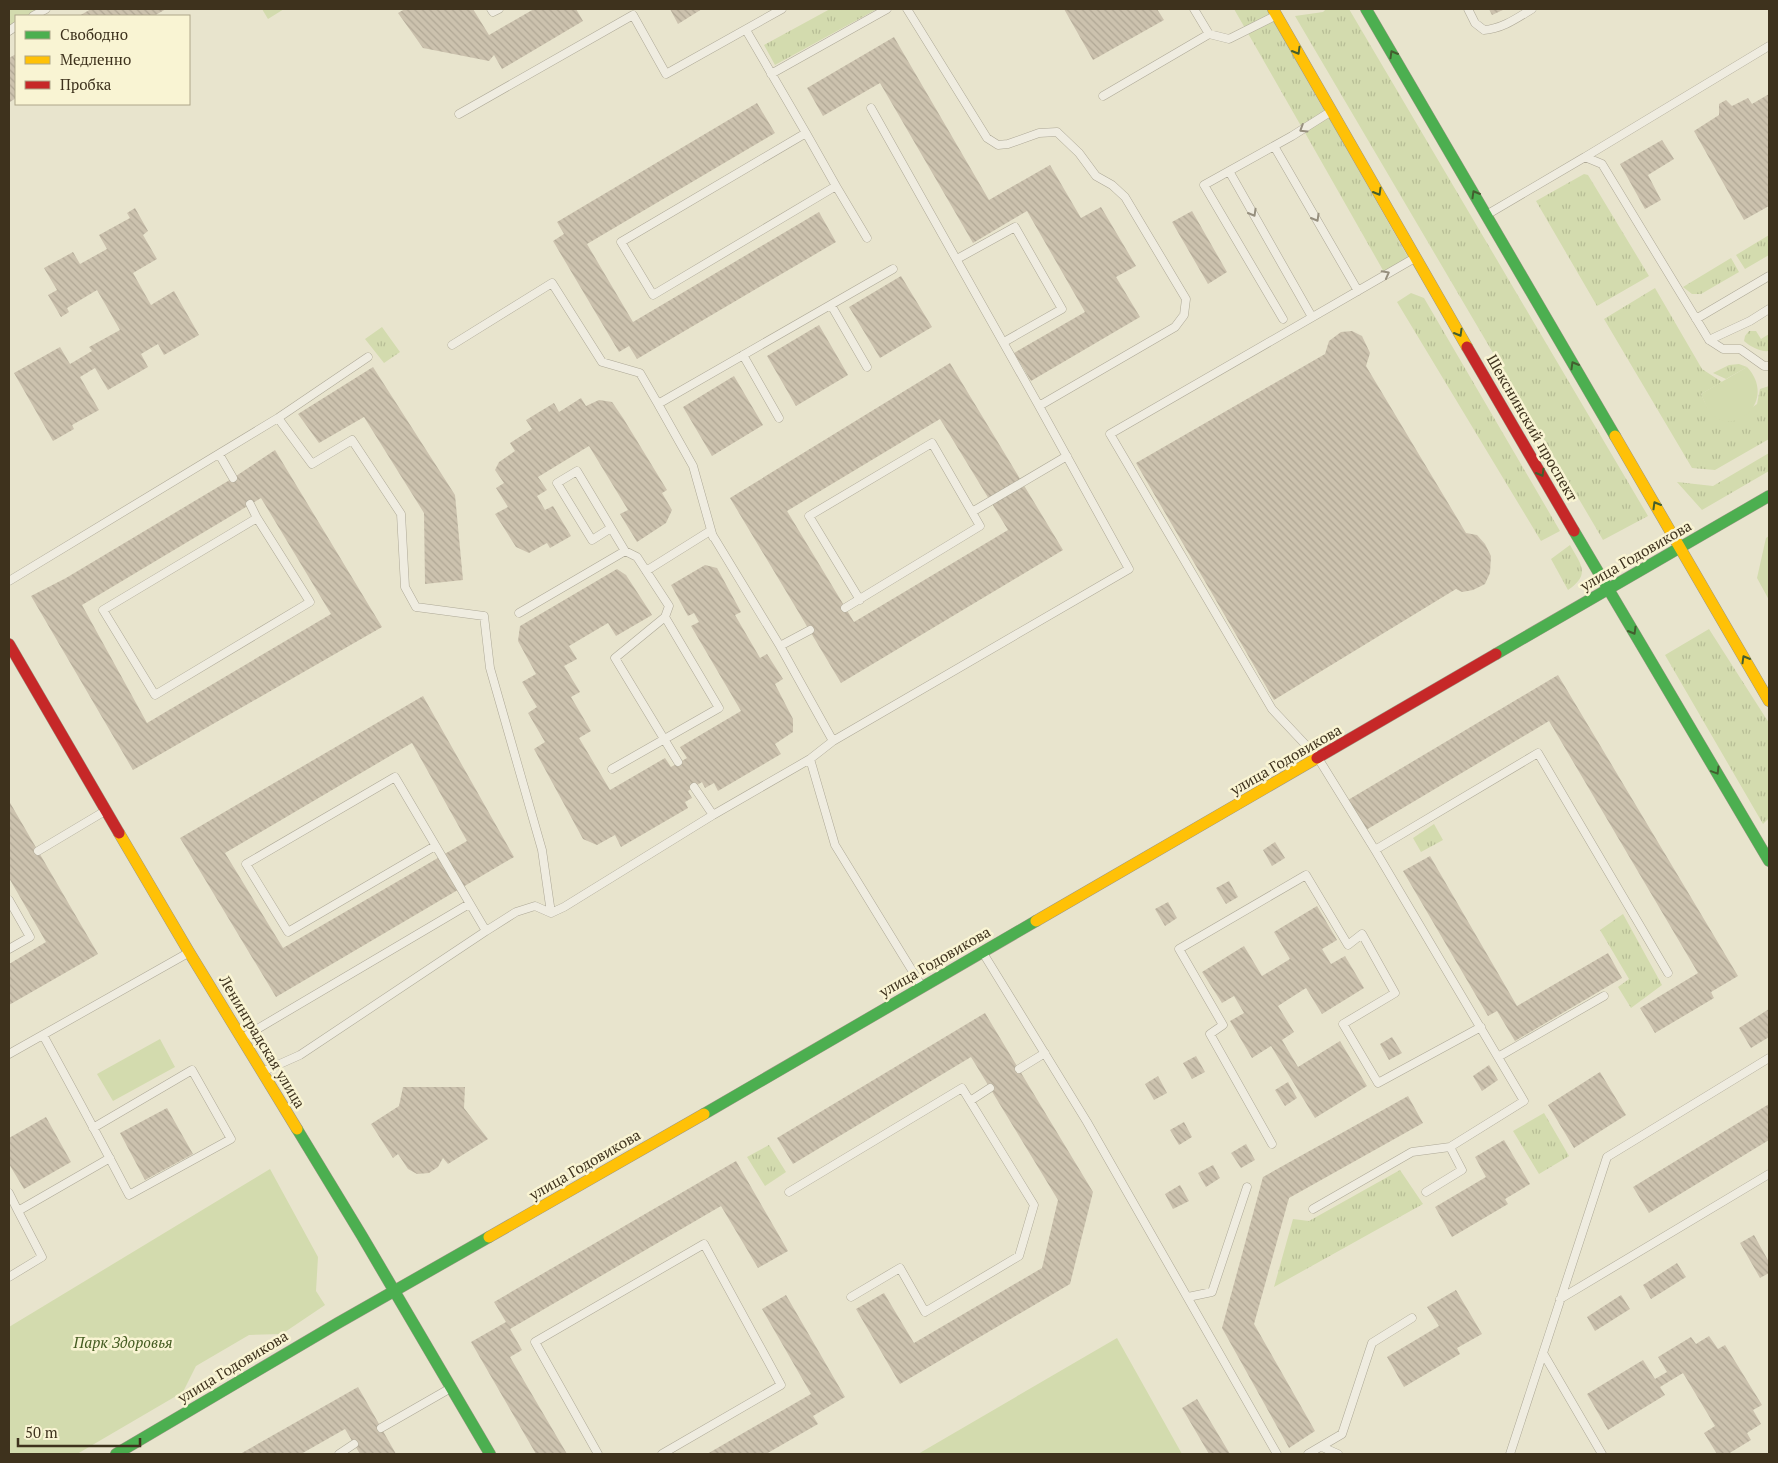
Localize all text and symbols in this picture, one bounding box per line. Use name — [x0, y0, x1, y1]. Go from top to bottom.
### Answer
legend — [15, 15, 190, 105]
text: Свободно — [60, 24, 128, 44]
one-way arrow — [1291, 46, 1301, 55]
text: Медленно — [60, 49, 131, 69]
one-way arrow — [1389, 50, 1399, 59]
text: Пробка — [60, 74, 112, 94]
one-way arrow — [1300, 123, 1309, 132]
one-way arrow — [1371, 187, 1381, 196]
one-way arrow — [1471, 191, 1481, 200]
one-way arrow — [1247, 208, 1257, 217]
one-way arrow — [1310, 213, 1320, 222]
one-way arrow — [1381, 270, 1390, 280]
one-way arrow — [1452, 327, 1462, 336]
street label: Шекснинский проспект — [1483, 351, 1583, 505]
one-way arrow — [1571, 361, 1581, 370]
one-way arrow — [1535, 467, 1545, 476]
one-way arrow — [1652, 502, 1662, 511]
street label: улица Годовикова — [1575, 515, 1695, 596]
one-way arrow — [1627, 625, 1637, 634]
one-way arrow — [1741, 655, 1751, 664]
street label: улица Годовикова — [1225, 719, 1345, 800]
one-way arrow — [1709, 765, 1719, 774]
street label: улица Годовикова — [874, 921, 994, 1002]
street label: Ленинградская улица — [215, 970, 311, 1112]
street label: улица Годовикова — [524, 1124, 644, 1205]
street label: улица Годовикова — [173, 1325, 292, 1408]
park label: Парк Здоровья — [73, 1332, 172, 1352]
scale bar — [18, 1416, 140, 1448]
text: 50 m — [25, 1422, 58, 1442]

